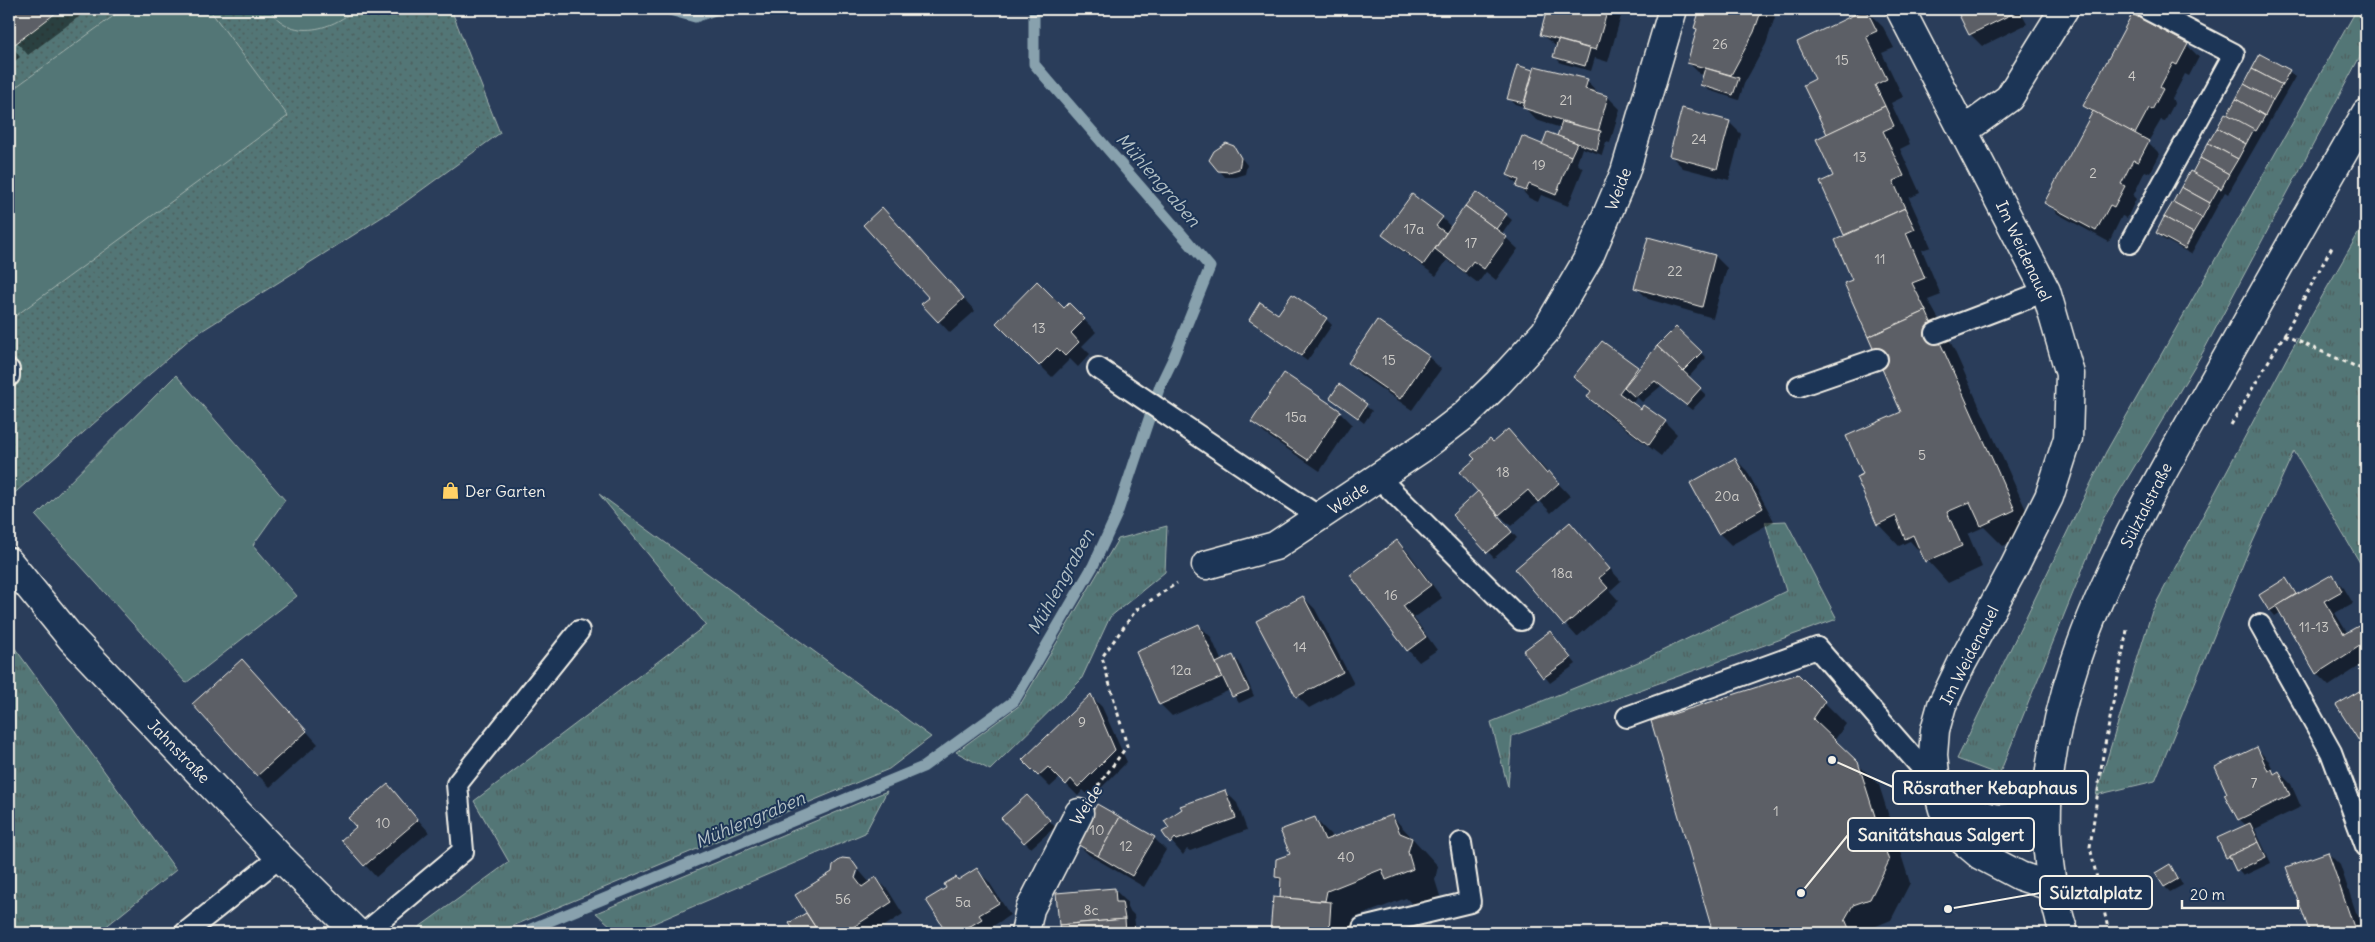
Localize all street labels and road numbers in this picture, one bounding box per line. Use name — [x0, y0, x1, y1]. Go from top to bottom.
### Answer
street label: Weide — [1601, 165, 1635, 213]
street label: Im Weidenauel — [1992, 198, 2056, 304]
street label: Sülztalstraße — [2116, 459, 2176, 551]
street label: Weide — [1324, 477, 1372, 519]
street label: Im Weidenauel — [1935, 602, 2003, 708]
street label: Jahnstraße — [144, 715, 214, 787]
street label: Weide — [1066, 781, 1106, 829]

